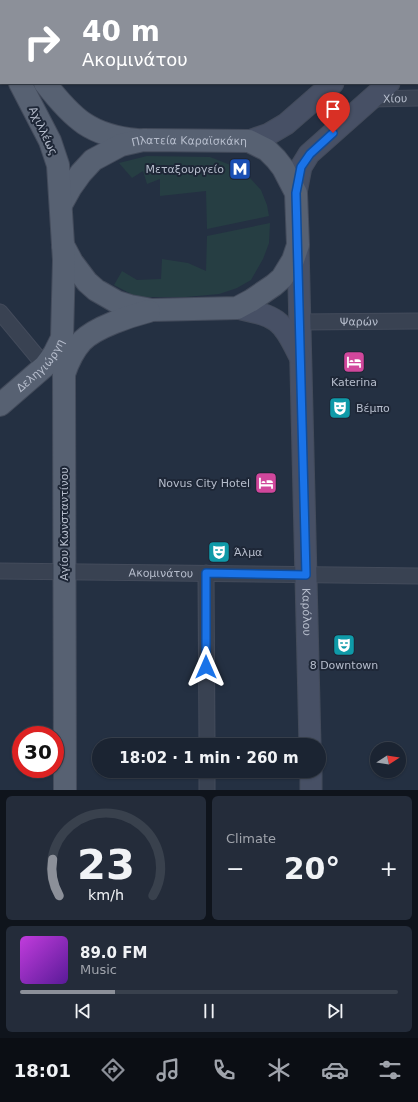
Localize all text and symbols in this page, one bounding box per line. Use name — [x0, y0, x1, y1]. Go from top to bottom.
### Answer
text: 40 m — [82, 15, 160, 48]
icon: right — [16, 16, 68, 68]
text: Ακομινάτου — [82, 49, 188, 70]
pin — [316, 92, 350, 133]
street label: Χίου — [383, 92, 407, 105]
icon: arrive — [322, 98, 344, 120]
street label: Αχιλλέως — [26, 105, 60, 157]
street label: Πλατεία Καραϊσκάκη — [130, 133, 247, 149]
metro station icon: Μεταξουργείο — [227, 156, 253, 182]
place label: Μεταξουργείο — [146, 163, 224, 176]
street label: Ψαρών — [340, 315, 378, 328]
street label: Δεληγιώργη — [14, 337, 67, 395]
hotel icon: Katerina — [341, 349, 367, 375]
place label: Katerina — [331, 376, 377, 389]
theatre icon: Βέμπο — [327, 395, 353, 421]
place label: Βέμπο — [356, 402, 390, 415]
street label: Αγίου Κωνσταντίνου — [58, 467, 71, 581]
hotel icon: Novus City Hotel — [253, 470, 279, 496]
place label: Novus City Hotel — [158, 477, 250, 490]
theatre icon: Άλμα — [206, 539, 232, 565]
place label: Άλμα — [234, 546, 262, 559]
street label: Ακομινάτου — [129, 566, 193, 580]
street label: Καρόλου — [300, 588, 314, 636]
theatre icon: 8 Downtown — [331, 632, 357, 658]
position arrow — [185, 646, 227, 688]
place label: 8 Downtown — [310, 659, 378, 672]
speed limit sign: 30 — [12, 726, 64, 778]
north arrow — [370, 742, 406, 778]
map controls — [370, 742, 406, 778]
text: 18:02 · 1 min · 260 m — [119, 749, 299, 767]
text: Climate — [226, 831, 276, 846]
text: 23 — [77, 840, 135, 889]
text: 20° — [284, 851, 340, 886]
text: − — [226, 856, 244, 881]
text: + — [380, 856, 398, 881]
text: km/h — [88, 887, 124, 903]
text: 89.0 FM — [80, 944, 147, 962]
text: Music — [80, 962, 117, 977]
icon: previous — [72, 1000, 94, 1022]
icon: pause — [198, 1000, 220, 1022]
icon: next — [324, 1000, 346, 1022]
icon: directions — [99, 1056, 127, 1084]
icon: music — [154, 1056, 182, 1084]
icon: phone — [210, 1056, 238, 1084]
icon: climate — [265, 1056, 293, 1084]
icon: car — [321, 1056, 349, 1084]
icon: filters — [376, 1056, 404, 1084]
text: 18:01 — [14, 1060, 71, 1081]

